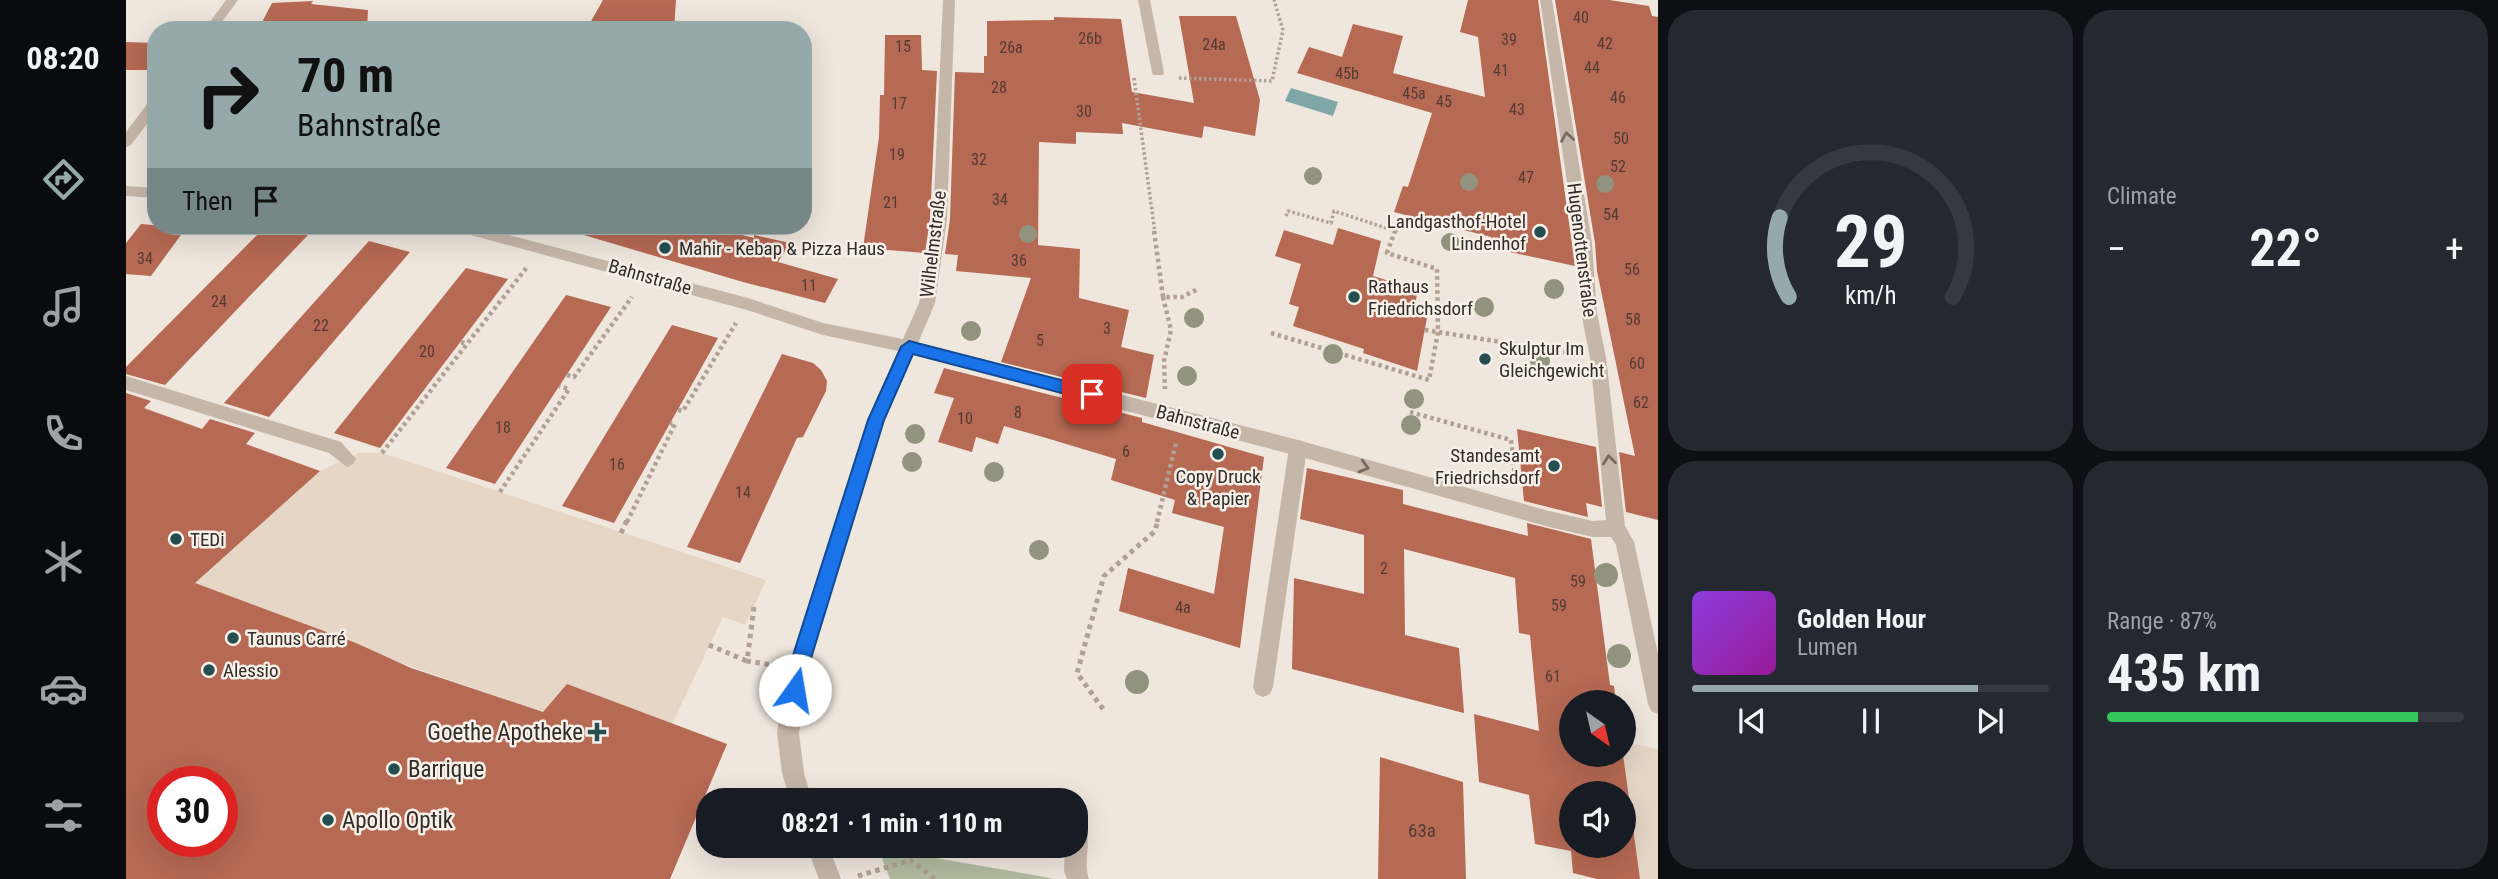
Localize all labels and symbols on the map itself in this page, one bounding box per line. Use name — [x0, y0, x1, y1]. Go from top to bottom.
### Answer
house number: 40 — [1573, 8, 1589, 27]
house number: 26b — [1078, 29, 1102, 48]
house number: 39 — [1501, 30, 1517, 49]
house number: 42 — [1597, 34, 1613, 53]
house number: 24a — [1202, 35, 1226, 54]
house number: 15 — [895, 37, 911, 56]
house number: 26a — [999, 38, 1023, 57]
house number: 44 — [1584, 58, 1600, 77]
house number: 41 — [1493, 61, 1509, 80]
house number: 45b — [1335, 64, 1359, 83]
house number: 28 — [991, 78, 1007, 97]
house number: 45a — [1402, 84, 1426, 103]
house number: 46 — [1610, 88, 1626, 107]
house number: 45 — [1436, 92, 1452, 111]
house number: 17 — [891, 94, 907, 113]
house number: 43 — [1509, 100, 1525, 119]
house number: 30 — [1076, 102, 1092, 121]
house number: 50 — [1613, 129, 1629, 148]
one-way arrow — [1560, 131, 1575, 143]
house number: 19 — [889, 145, 905, 164]
house number: 32 — [971, 150, 987, 169]
house number: 52 — [1610, 157, 1626, 176]
house number: 47 — [1518, 168, 1534, 187]
street label: Hugenottenstraße — [1562, 182, 1602, 318]
street label: Wilhelmstraße — [915, 189, 951, 299]
house number: 34 — [992, 190, 1008, 209]
house number: 21 — [883, 193, 899, 212]
house number: 54 — [1603, 205, 1619, 224]
place label: Landgasthof-Hotel Lindenhof — [1387, 210, 1526, 255]
marker: Landgasthof-Hotel Lindenhof — [1532, 224, 1548, 240]
place label: Mahir - Kebap & Pizza Haus — [679, 237, 885, 260]
marker: Mahir - Kebap & Pizza Haus — [657, 240, 673, 256]
house number: 34 — [137, 249, 153, 268]
house number: 36 — [1011, 251, 1027, 270]
street label: Bahnstraße — [606, 254, 694, 300]
house number: 56 — [1624, 260, 1640, 279]
place label: Rathaus Friedrichsdorf — [1368, 275, 1473, 320]
house number: 11 — [801, 276, 817, 295]
marker: Rathaus Friedrichsdorf — [1346, 289, 1362, 305]
house number: 24 — [211, 292, 227, 311]
house number: 58 — [1625, 310, 1641, 329]
house number: 22 — [313, 316, 329, 335]
house number: 3 — [1103, 319, 1111, 338]
house number: 5 — [1036, 331, 1044, 350]
place label: Skulptur Im Gleichgewicht — [1499, 337, 1604, 382]
house number: 20 — [419, 342, 435, 361]
marker: Skulptur Im Gleichgewicht — [1477, 351, 1493, 367]
house number: 60 — [1629, 354, 1645, 373]
pin — [1062, 364, 1122, 424]
house number: 62 — [1633, 393, 1649, 412]
street label: Bahnstraße — [1154, 400, 1242, 444]
house number: 8 — [1014, 403, 1022, 422]
house number: 10 — [957, 409, 973, 428]
house number: 18 — [495, 418, 511, 437]
house number: 6 — [1122, 442, 1130, 461]
place label: Standesamt Friedrichsdorf — [1435, 444, 1540, 489]
marker: Copy Druck & Papier — [1210, 446, 1226, 462]
one-way arrow — [1602, 454, 1617, 465]
house number: 16 — [609, 455, 625, 474]
one-way arrow — [1357, 458, 1369, 473]
marker: Standesamt Friedrichsdorf — [1546, 458, 1562, 474]
place label: Copy Druck & Papier — [1175, 465, 1261, 510]
house number: 14 — [735, 483, 751, 502]
place label: TEDi — [190, 528, 225, 551]
marker: TEDi — [168, 531, 184, 547]
house number: 2 — [1380, 559, 1388, 578]
house number: 59 — [1570, 572, 1586, 591]
house number: 59 — [1551, 596, 1567, 615]
house number: 4a — [1175, 598, 1191, 617]
place label: Taunus Carré — [247, 627, 346, 650]
marker: Taunus Carré — [225, 630, 241, 646]
position arrow — [758, 653, 832, 727]
place label: Alessio — [223, 659, 278, 682]
marker: Alessio — [201, 662, 217, 678]
house number: 61 — [1545, 667, 1561, 686]
north arrow — [1559, 690, 1636, 766]
place label: Goethe Apotheke — [427, 719, 583, 746]
marker: Goethe Apotheke — [589, 724, 605, 740]
place label: Barrique — [408, 756, 484, 783]
marker: Barrique — [386, 761, 402, 777]
speed limit sign: 30 — [147, 766, 238, 857]
place label: Apollo Optik — [342, 807, 454, 834]
marker: Apollo Optik — [320, 812, 336, 828]
house number: 63a — [1408, 819, 1436, 842]

